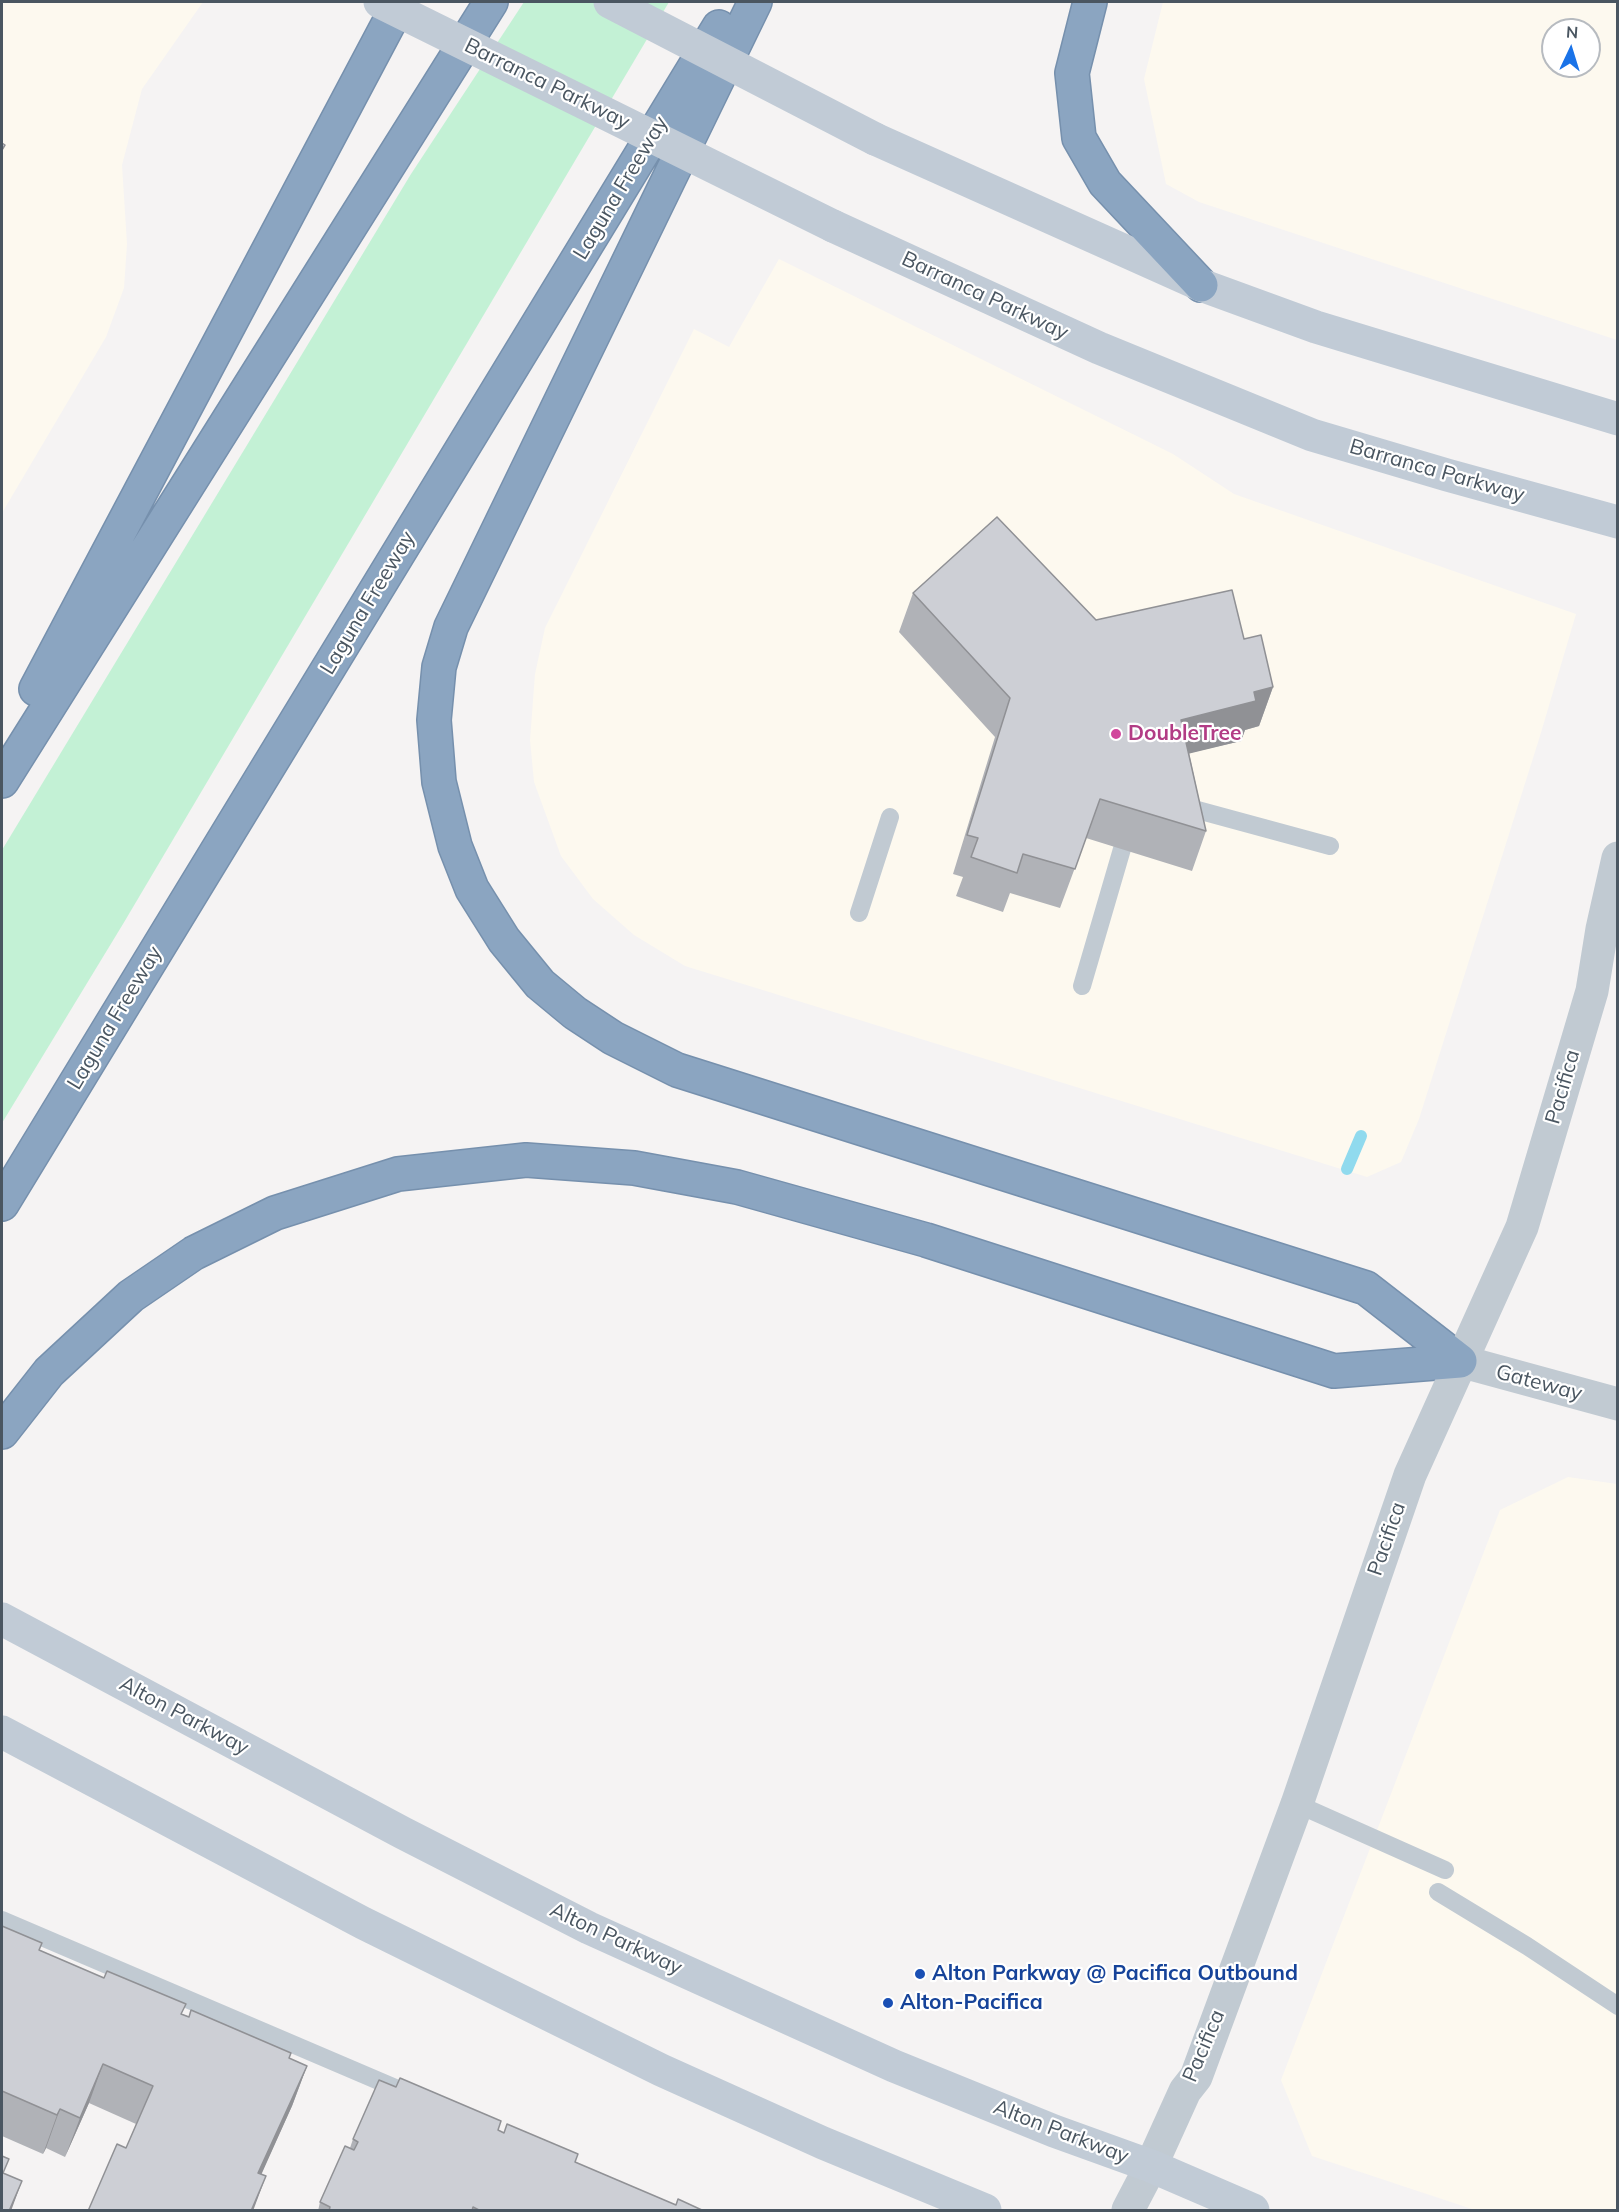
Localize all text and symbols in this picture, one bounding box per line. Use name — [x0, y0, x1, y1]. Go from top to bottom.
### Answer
north arrow — [1541, 18, 1601, 78]
text: N — [1565, 22, 1579, 42]
street label: Barranca Parkway — [460, 33, 634, 135]
street label: Laguna Freeway — [568, 112, 674, 264]
street label: Barranca Parkway — [898, 246, 1072, 346]
street label: Barranca Parkway — [1347, 434, 1527, 508]
street label: Laguna Freeway — [315, 527, 421, 679]
place label: DoubleTree — [1128, 721, 1241, 747]
marker: DoubleTree — [1109, 727, 1123, 741]
street label: Laguna Freeway — [62, 942, 168, 1094]
street label: Pacifica — [1540, 1047, 1586, 1127]
street label: Gateway — [1493, 1359, 1585, 1407]
street label: Pacifica — [1363, 1499, 1411, 1579]
street label: Alton Parkway — [115, 1671, 253, 1761]
street label: Alton Parkway — [546, 1897, 686, 1981]
place label: Alton Parkway @ Pacifica Outbound — [932, 1961, 1298, 1987]
marker: Alton Parkway @ Pacifica Outbound — [913, 1967, 927, 1981]
place label: Alton-Pacifica — [900, 1990, 1043, 2016]
marker: Alton-Pacifica — [881, 1996, 895, 2010]
street label: Pacifica — [1178, 2006, 1230, 2086]
street label: Alton Parkway — [990, 2095, 1132, 2169]

